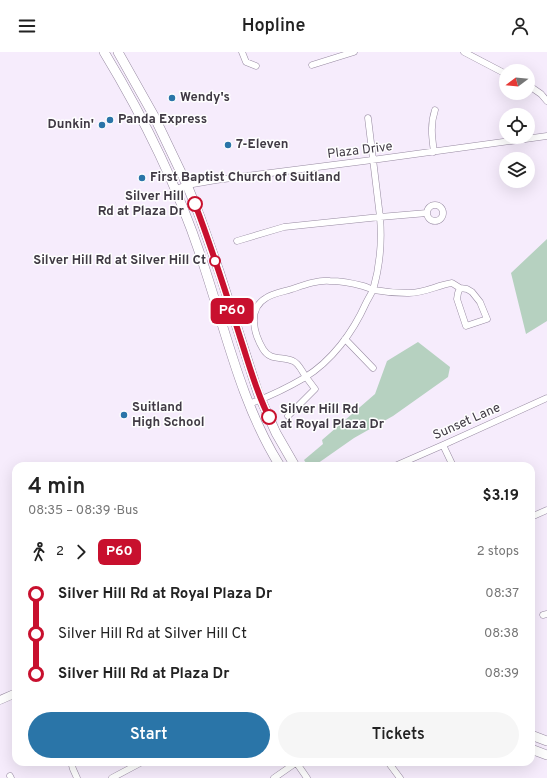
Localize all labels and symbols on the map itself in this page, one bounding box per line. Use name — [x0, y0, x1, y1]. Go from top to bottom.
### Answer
north arrow — [499, 64, 535, 100]
place label: Wendy's — [180, 90, 230, 106]
marker: Wendy's — [167, 93, 177, 103]
place label: Panda Express — [118, 112, 207, 128]
marker: Panda Express — [105, 115, 115, 125]
place label: Dunkin' — [48, 117, 94, 133]
marker: Dunkin' — [97, 120, 107, 130]
place label: 7-Eleven — [236, 137, 289, 153]
street label: Plaza Drive — [326, 139, 394, 163]
marker: 7-Eleven — [223, 140, 233, 150]
place label: First Baptist Church of Suitland — [150, 170, 340, 186]
marker: First Baptist Church of Suitland — [137, 173, 147, 183]
place label: Silver Hill Rd at Plaza Dr — [98, 189, 185, 220]
marker: Silver Hill Rd at Plaza Dr — [187, 196, 203, 212]
place label: Silver Hill Rd at Silver Hill Ct — [33, 253, 206, 269]
marker: Silver Hill Rd at Silver Hill Ct — [209, 255, 221, 267]
line badge: P60 — [209, 298, 255, 324]
place label: Suitland High School — [132, 400, 205, 431]
street label: Sunset Lane — [431, 400, 503, 444]
place label: Silver Hill Rd at Royal Plaza Dr — [280, 402, 385, 433]
marker: Silver Hill Rd at Royal Plaza Dr — [261, 409, 277, 425]
marker: Suitland High School — [119, 410, 129, 420]

